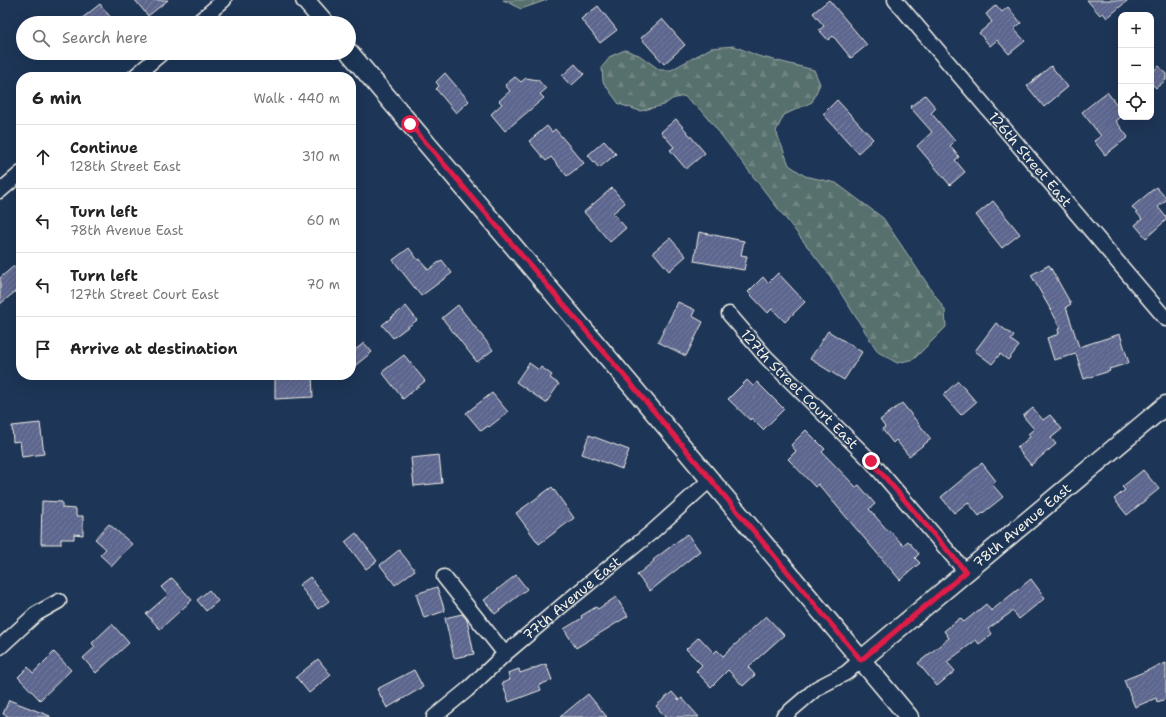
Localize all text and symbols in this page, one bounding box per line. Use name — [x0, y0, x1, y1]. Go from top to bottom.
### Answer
map controls — [1118, 12, 1154, 120]
button: + — [1118, 12, 1154, 48]
search box — [16, 16, 356, 60]
icon: search — [30, 27, 52, 49]
text: Search here — [62, 28, 148, 48]
button: − — [1118, 48, 1154, 84]
button: locate — [1118, 84, 1154, 120]
text: 6 min — [32, 87, 82, 109]
text: Walk · 440 m — [254, 90, 340, 107]
street label: 126th Street East — [985, 108, 1076, 211]
route start — [401, 115, 419, 133]
text: Continue — [70, 138, 138, 158]
icon: ahead — [32, 146, 54, 168]
text: 310 m — [302, 148, 340, 165]
text: 128th Street East — [70, 158, 181, 175]
text: Turn left — [70, 202, 138, 222]
icon: left — [32, 210, 54, 232]
text: 60 m — [307, 212, 340, 229]
text: 78th Avenue East — [70, 222, 184, 239]
text: Turn left — [70, 266, 138, 286]
icon: left — [32, 274, 54, 296]
text: 70 m — [306, 276, 340, 293]
text: 127th Street Court East — [70, 286, 219, 303]
street label: 127th Street Court East — [737, 325, 862, 453]
icon: arrive — [32, 338, 54, 360]
text: Arrive at destination — [70, 339, 238, 359]
route end — [862, 452, 880, 470]
street label: 78th Avenue East — [969, 479, 1075, 571]
street label: 77th Avenue East — [519, 552, 624, 644]

